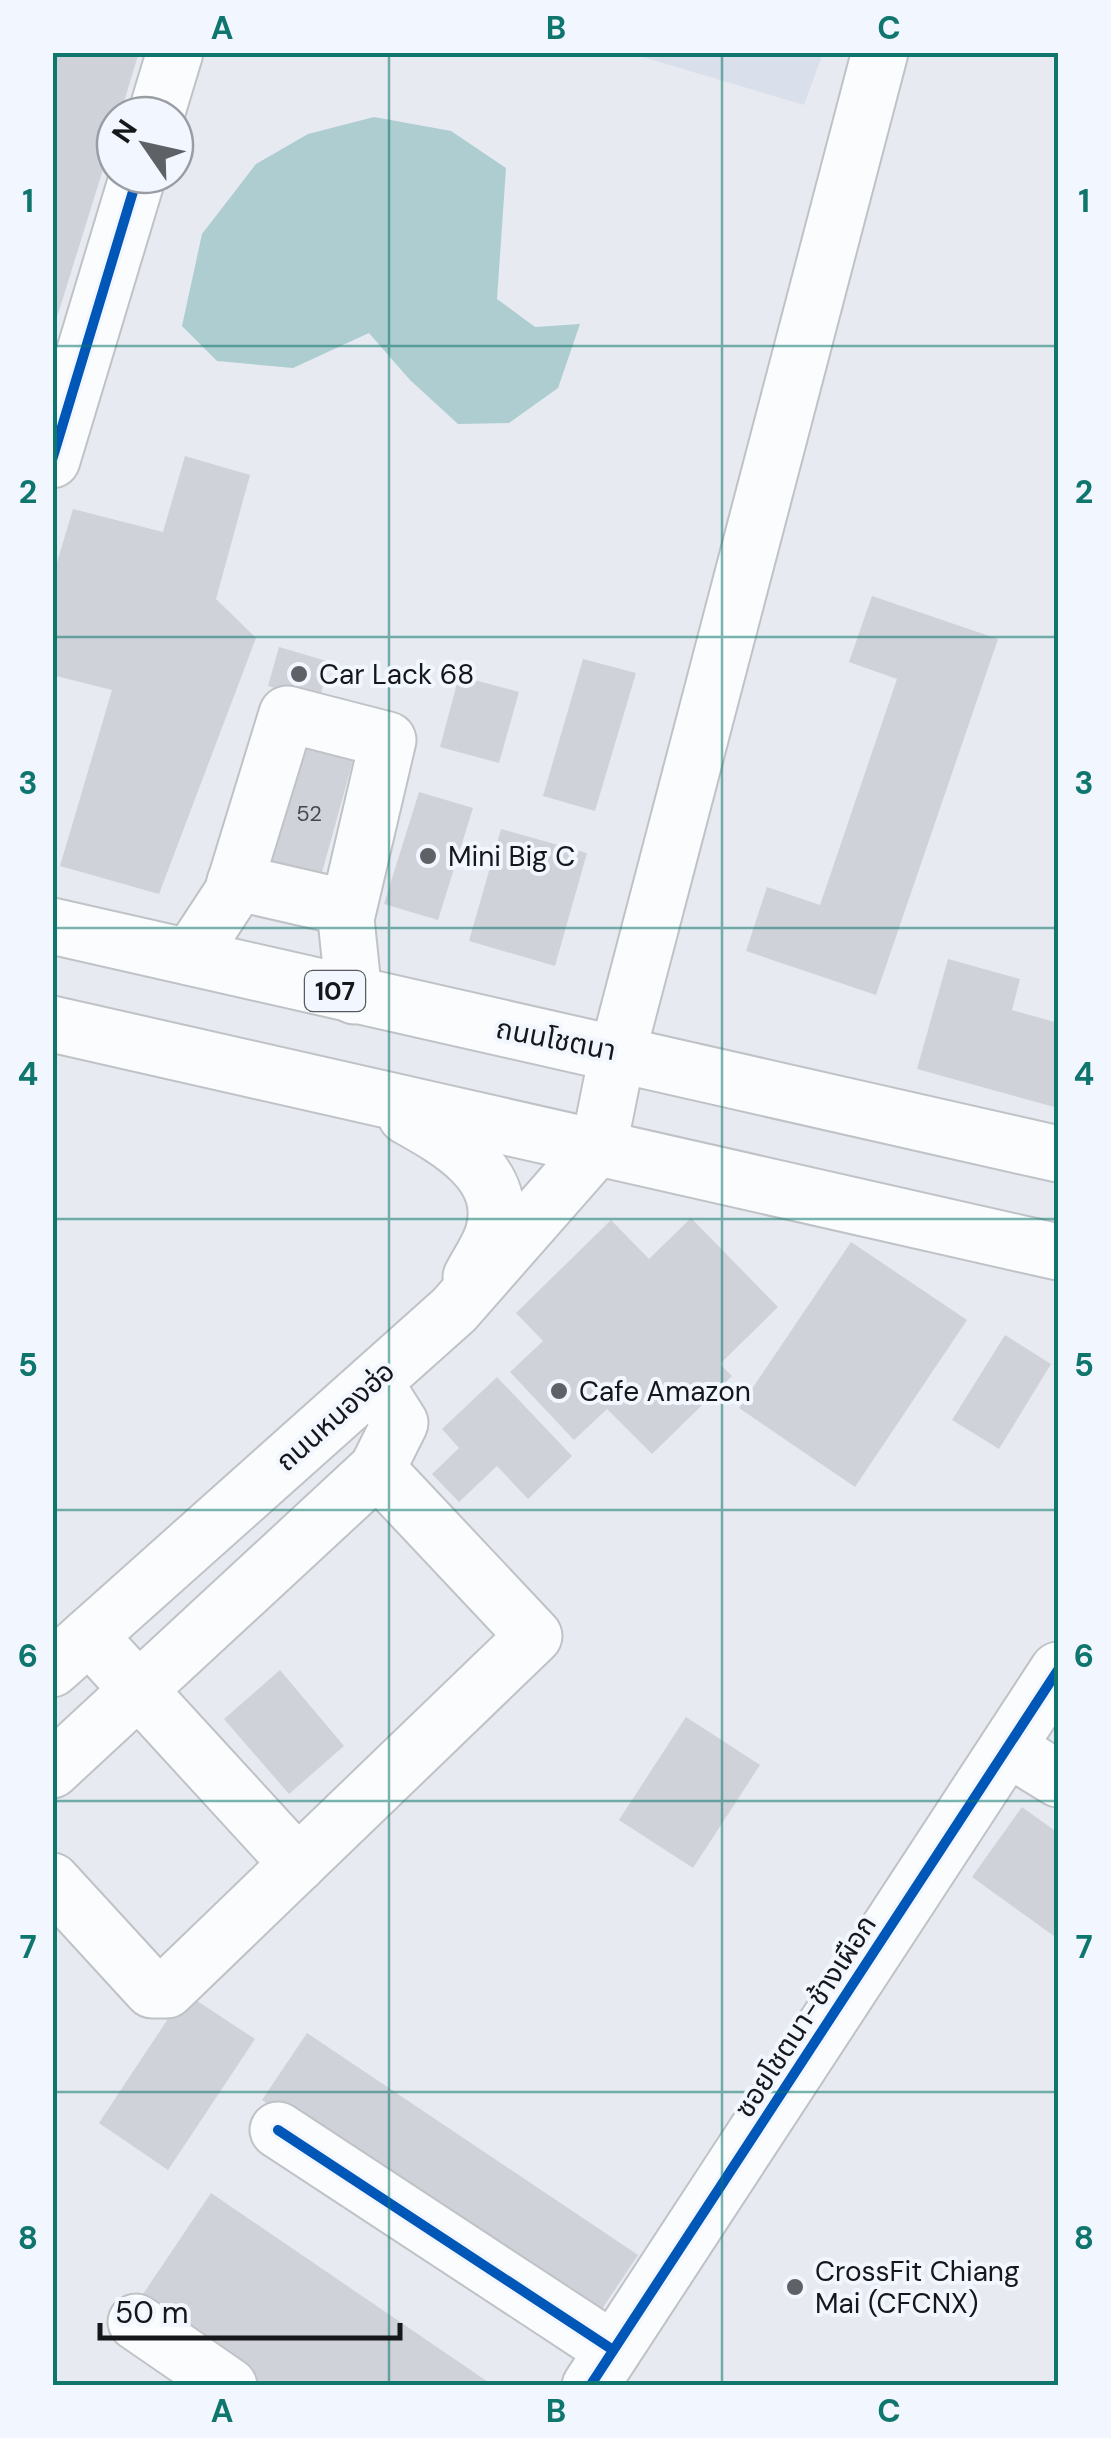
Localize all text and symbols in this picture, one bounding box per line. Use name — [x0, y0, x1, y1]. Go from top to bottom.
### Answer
text: A — [211, 7, 233, 49]
text: B — [546, 7, 566, 49]
text: C — [877, 7, 901, 49]
north arrow — [95, 95, 195, 195]
text: N — [104, 112, 146, 150]
text: 1 — [22, 180, 34, 222]
text: 1 — [1078, 180, 1090, 222]
text: 2 — [19, 471, 37, 513]
text: 2 — [1075, 471, 1093, 513]
place label: Car Lack 68 — [319, 656, 474, 693]
marker: Car Lack 68 — [288, 663, 310, 685]
text: 3 — [18, 762, 38, 804]
text: 3 — [1074, 762, 1094, 804]
house number: 52 — [296, 799, 322, 828]
place label: Mini Big C — [448, 838, 575, 875]
marker: Mini Big C — [417, 845, 439, 867]
road number: 107 — [305, 971, 365, 1011]
street label: ถนนโชตนา — [493, 1010, 619, 1069]
text: 4 — [18, 1053, 38, 1095]
text: 4 — [1074, 1053, 1094, 1095]
text: 5 — [18, 1344, 38, 1386]
text: 5 — [1074, 1344, 1094, 1386]
street label: ถนนหนองฮ่อ — [268, 1353, 403, 1480]
place label: Cafe Amazon — [579, 1373, 751, 1410]
marker: Cafe Amazon — [548, 1380, 570, 1402]
text: 6 — [18, 1635, 38, 1677]
text: 6 — [1074, 1635, 1094, 1677]
street label: ซอยโชตนา-ช้างเผือก — [726, 1908, 885, 2125]
text: 7 — [19, 1926, 37, 1968]
text: 7 — [1075, 1926, 1093, 1968]
text: 8 — [18, 2217, 38, 2259]
text: 8 — [1074, 2217, 1094, 2259]
place label: CrossFit Chiang Mai (CFCNX) — [815, 2253, 1020, 2322]
marker: CrossFit Chiang Mai (CFCNX) — [784, 2276, 806, 2298]
scale bar — [100, 2278, 400, 2340]
text: 50 m — [115, 2293, 189, 2332]
text: A — [211, 2390, 233, 2432]
text: B — [546, 2390, 566, 2432]
text: C — [877, 2390, 901, 2432]

